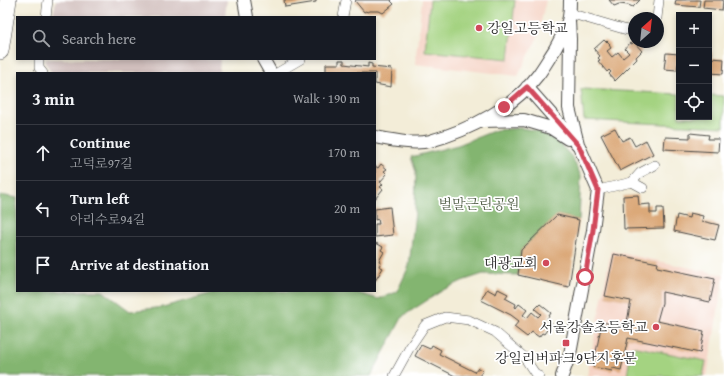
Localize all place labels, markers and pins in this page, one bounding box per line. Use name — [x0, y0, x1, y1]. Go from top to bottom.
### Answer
place label: 강일고등학교 — [487, 18, 569, 38]
marker: 강일고등학교 — [474, 23, 484, 33]
place label: 대광교회 — [484, 253, 538, 273]
marker: 대광교회 — [541, 258, 551, 268]
place label: 서울강솔초등학교 — [540, 317, 648, 337]
marker: 서울강솔초등학교 — [651, 322, 661, 332]
marker: 강일리버파크9단지후문 — [561, 338, 571, 348]
place label: 강일리버파크9단지후문 — [495, 348, 637, 368]

